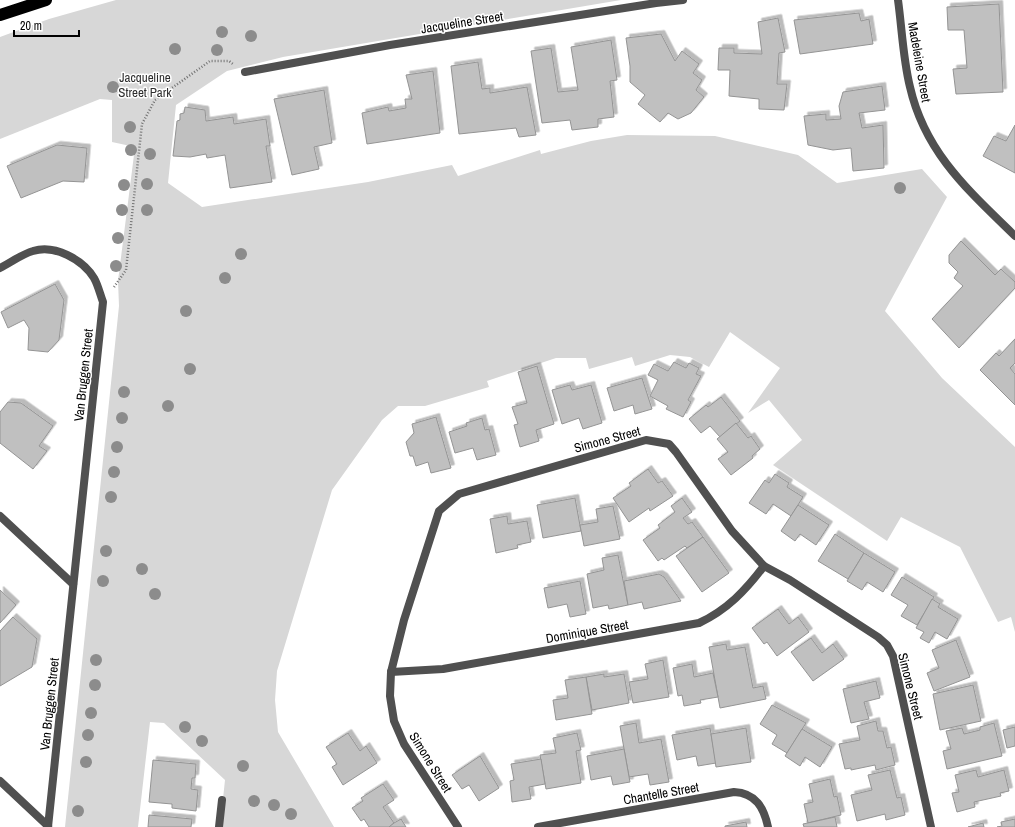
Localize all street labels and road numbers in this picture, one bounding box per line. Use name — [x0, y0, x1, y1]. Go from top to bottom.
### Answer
street label: Jacqueline Street — [420, 8, 504, 37]
street label: Madeleine Street — [904, 21, 935, 104]
street label: Van Bruggen Street — [70, 328, 97, 422]
street label: Simone Street — [572, 422, 642, 457]
street label: Dominique Street — [544, 616, 630, 647]
street label: Simone Street — [894, 651, 927, 721]
street label: Van Bruggen Street — [36, 657, 63, 751]
street label: Simone Street — [405, 729, 456, 796]
street label: Chantelle Street — [622, 778, 700, 809]

